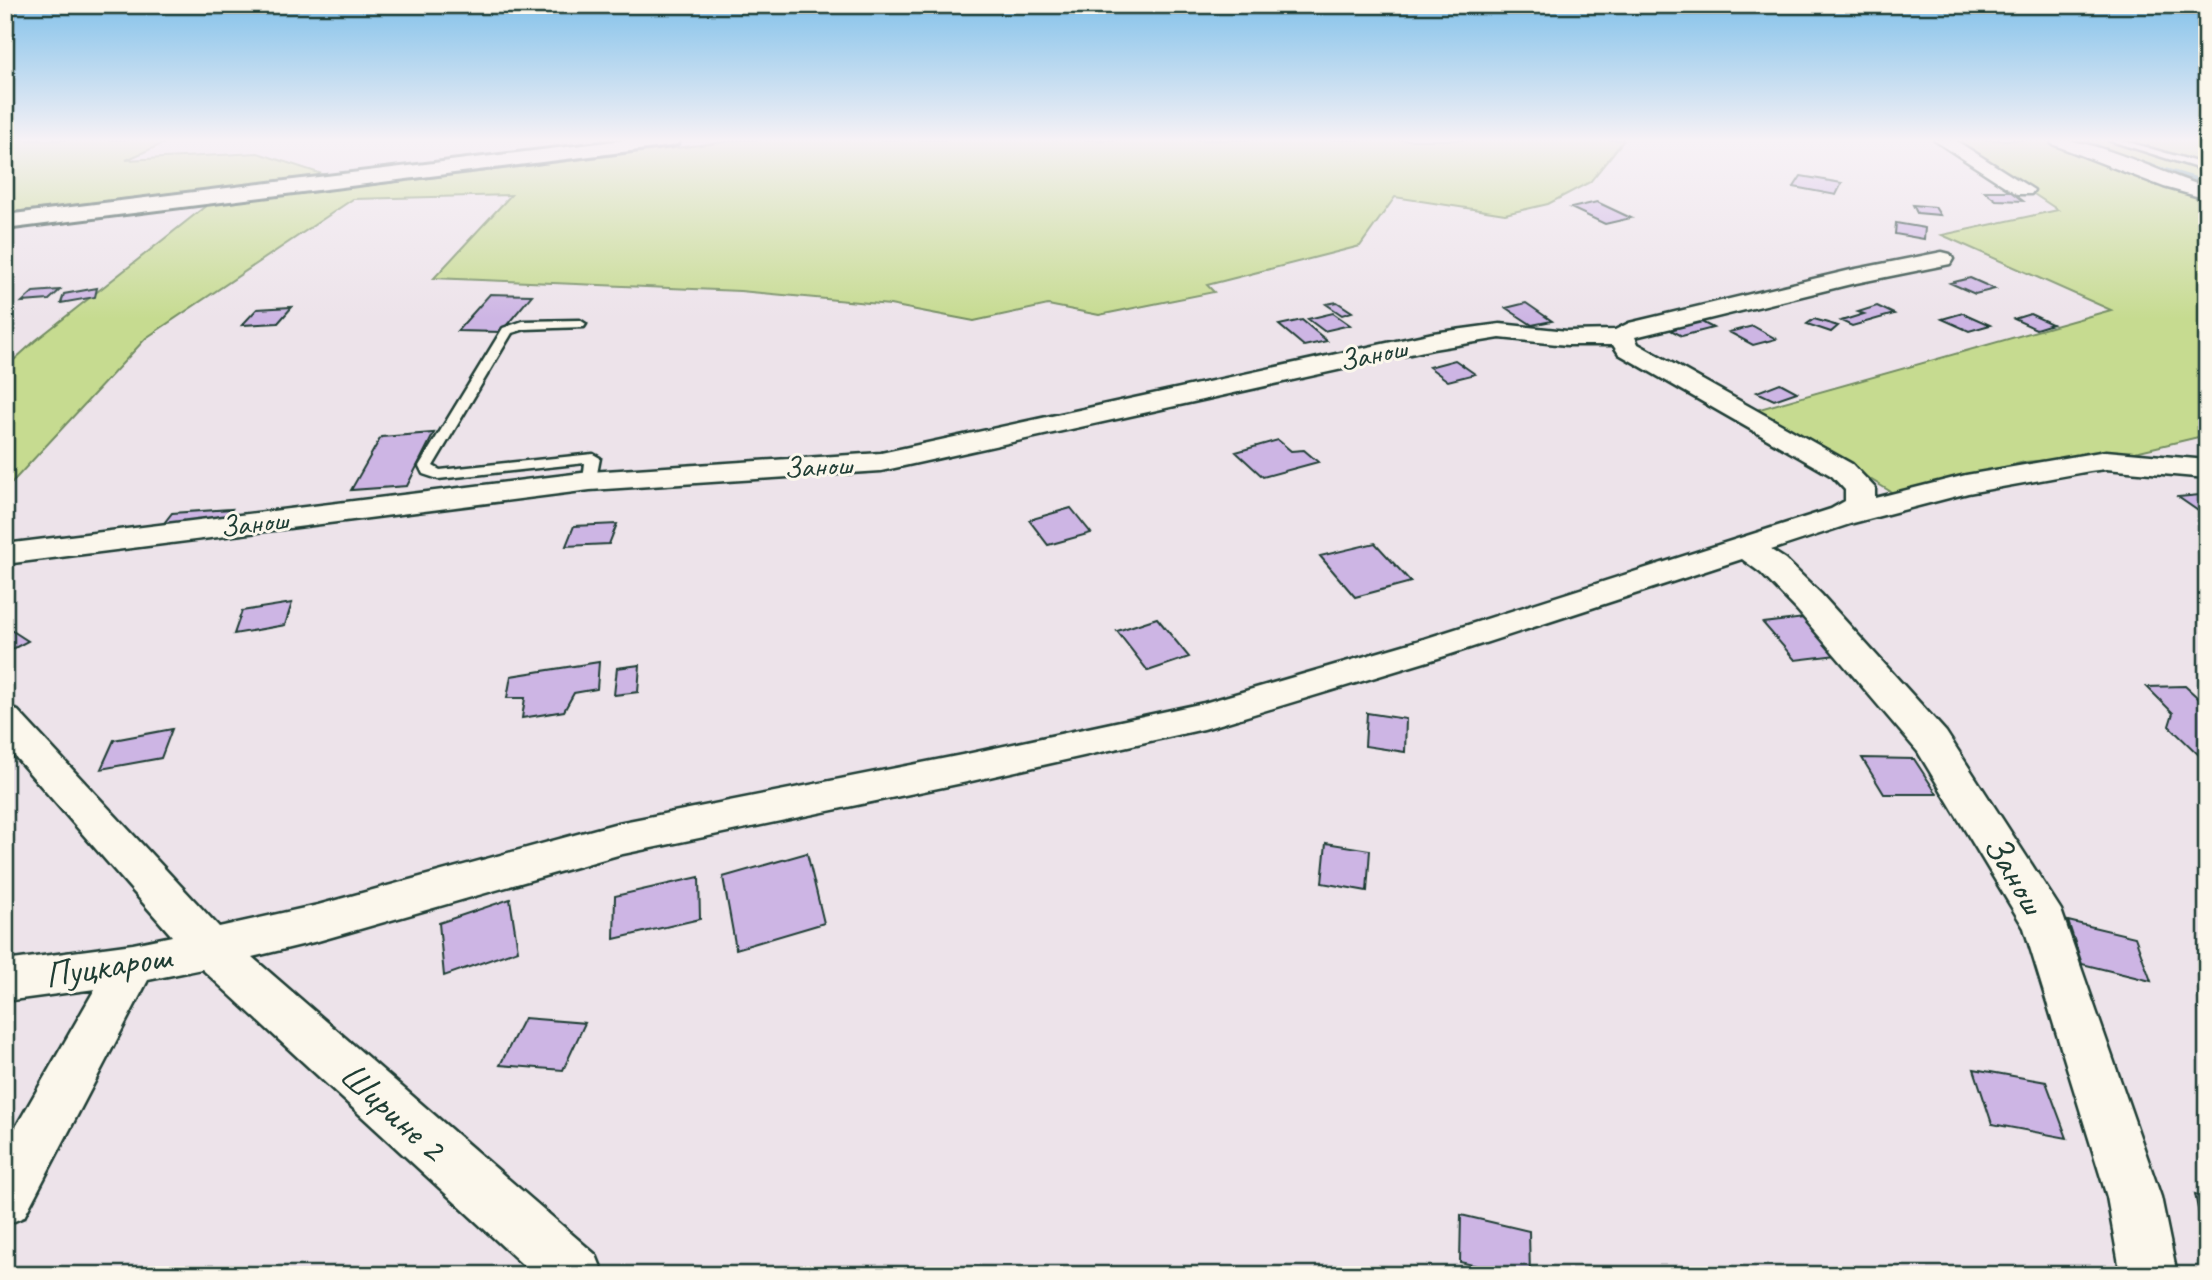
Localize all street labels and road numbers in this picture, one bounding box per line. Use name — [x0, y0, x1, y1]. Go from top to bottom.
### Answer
street label: Занош — [1336, 328, 1412, 380]
street label: Занош — [783, 445, 855, 487]
street label: Занош — [218, 500, 292, 546]
street label: Занош — [1973, 826, 2058, 924]
street label: Пуцкарош — [41, 932, 176, 998]
street label: Ширине 2 — [330, 1051, 458, 1173]

